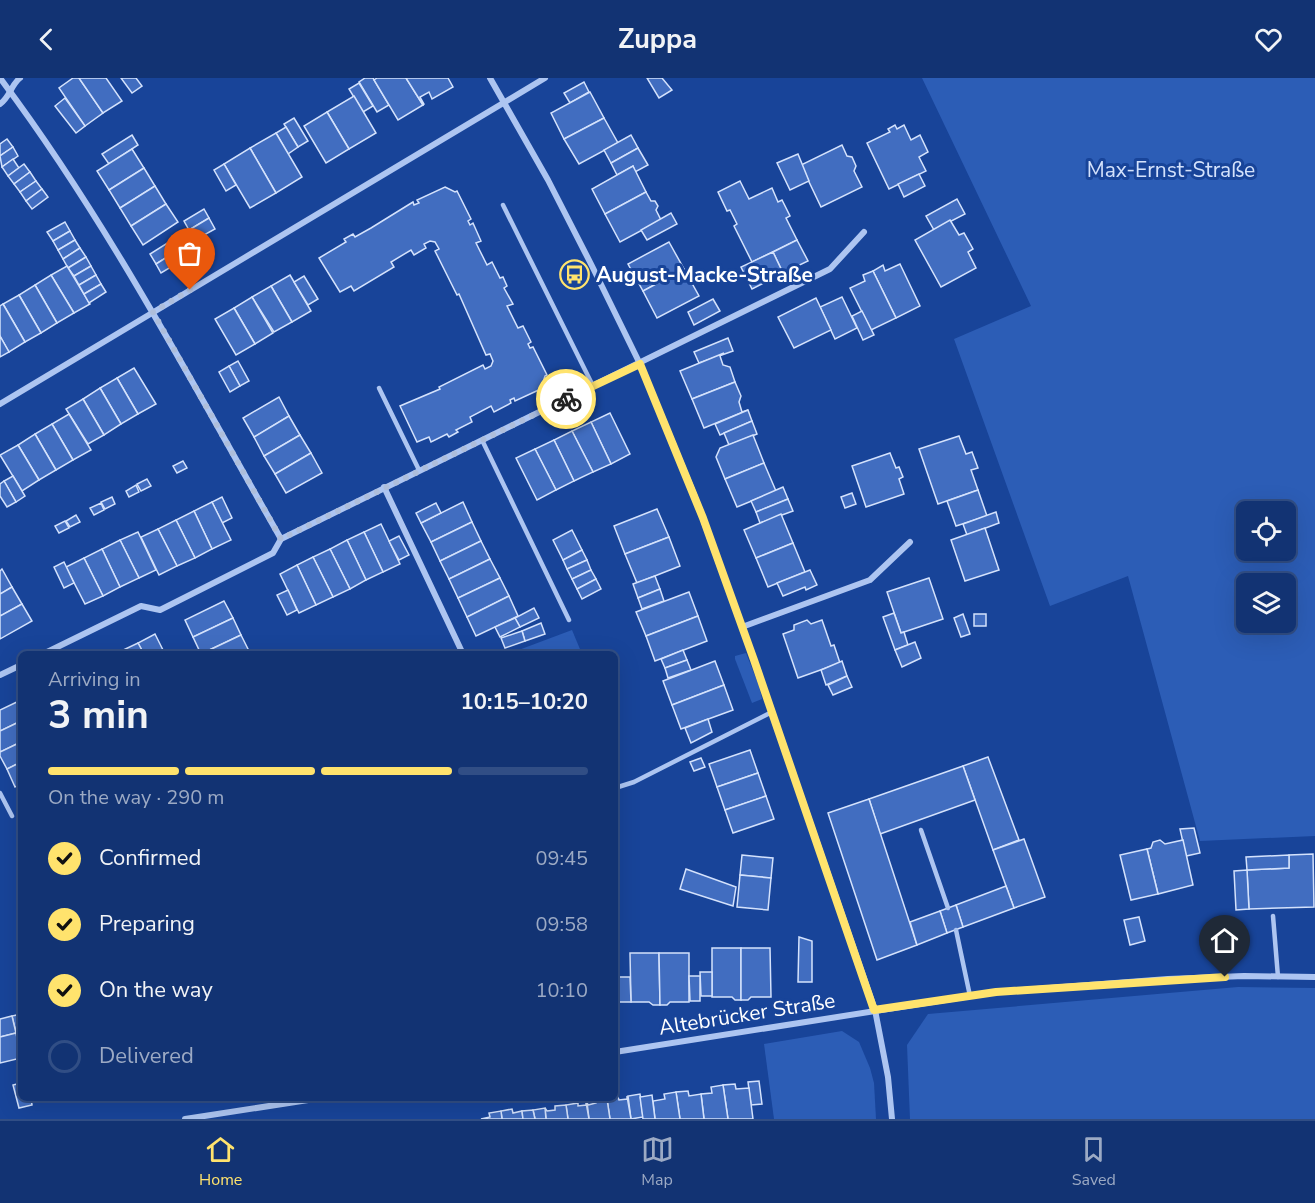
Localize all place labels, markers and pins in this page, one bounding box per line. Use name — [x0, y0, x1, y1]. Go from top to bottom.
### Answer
pin — [164, 228, 215, 290]
bus stop icon: August-Macke-Straße — [559, 259, 591, 291]
place label: August-Macke-Straße — [596, 261, 813, 289]
pin — [1199, 915, 1250, 977]

